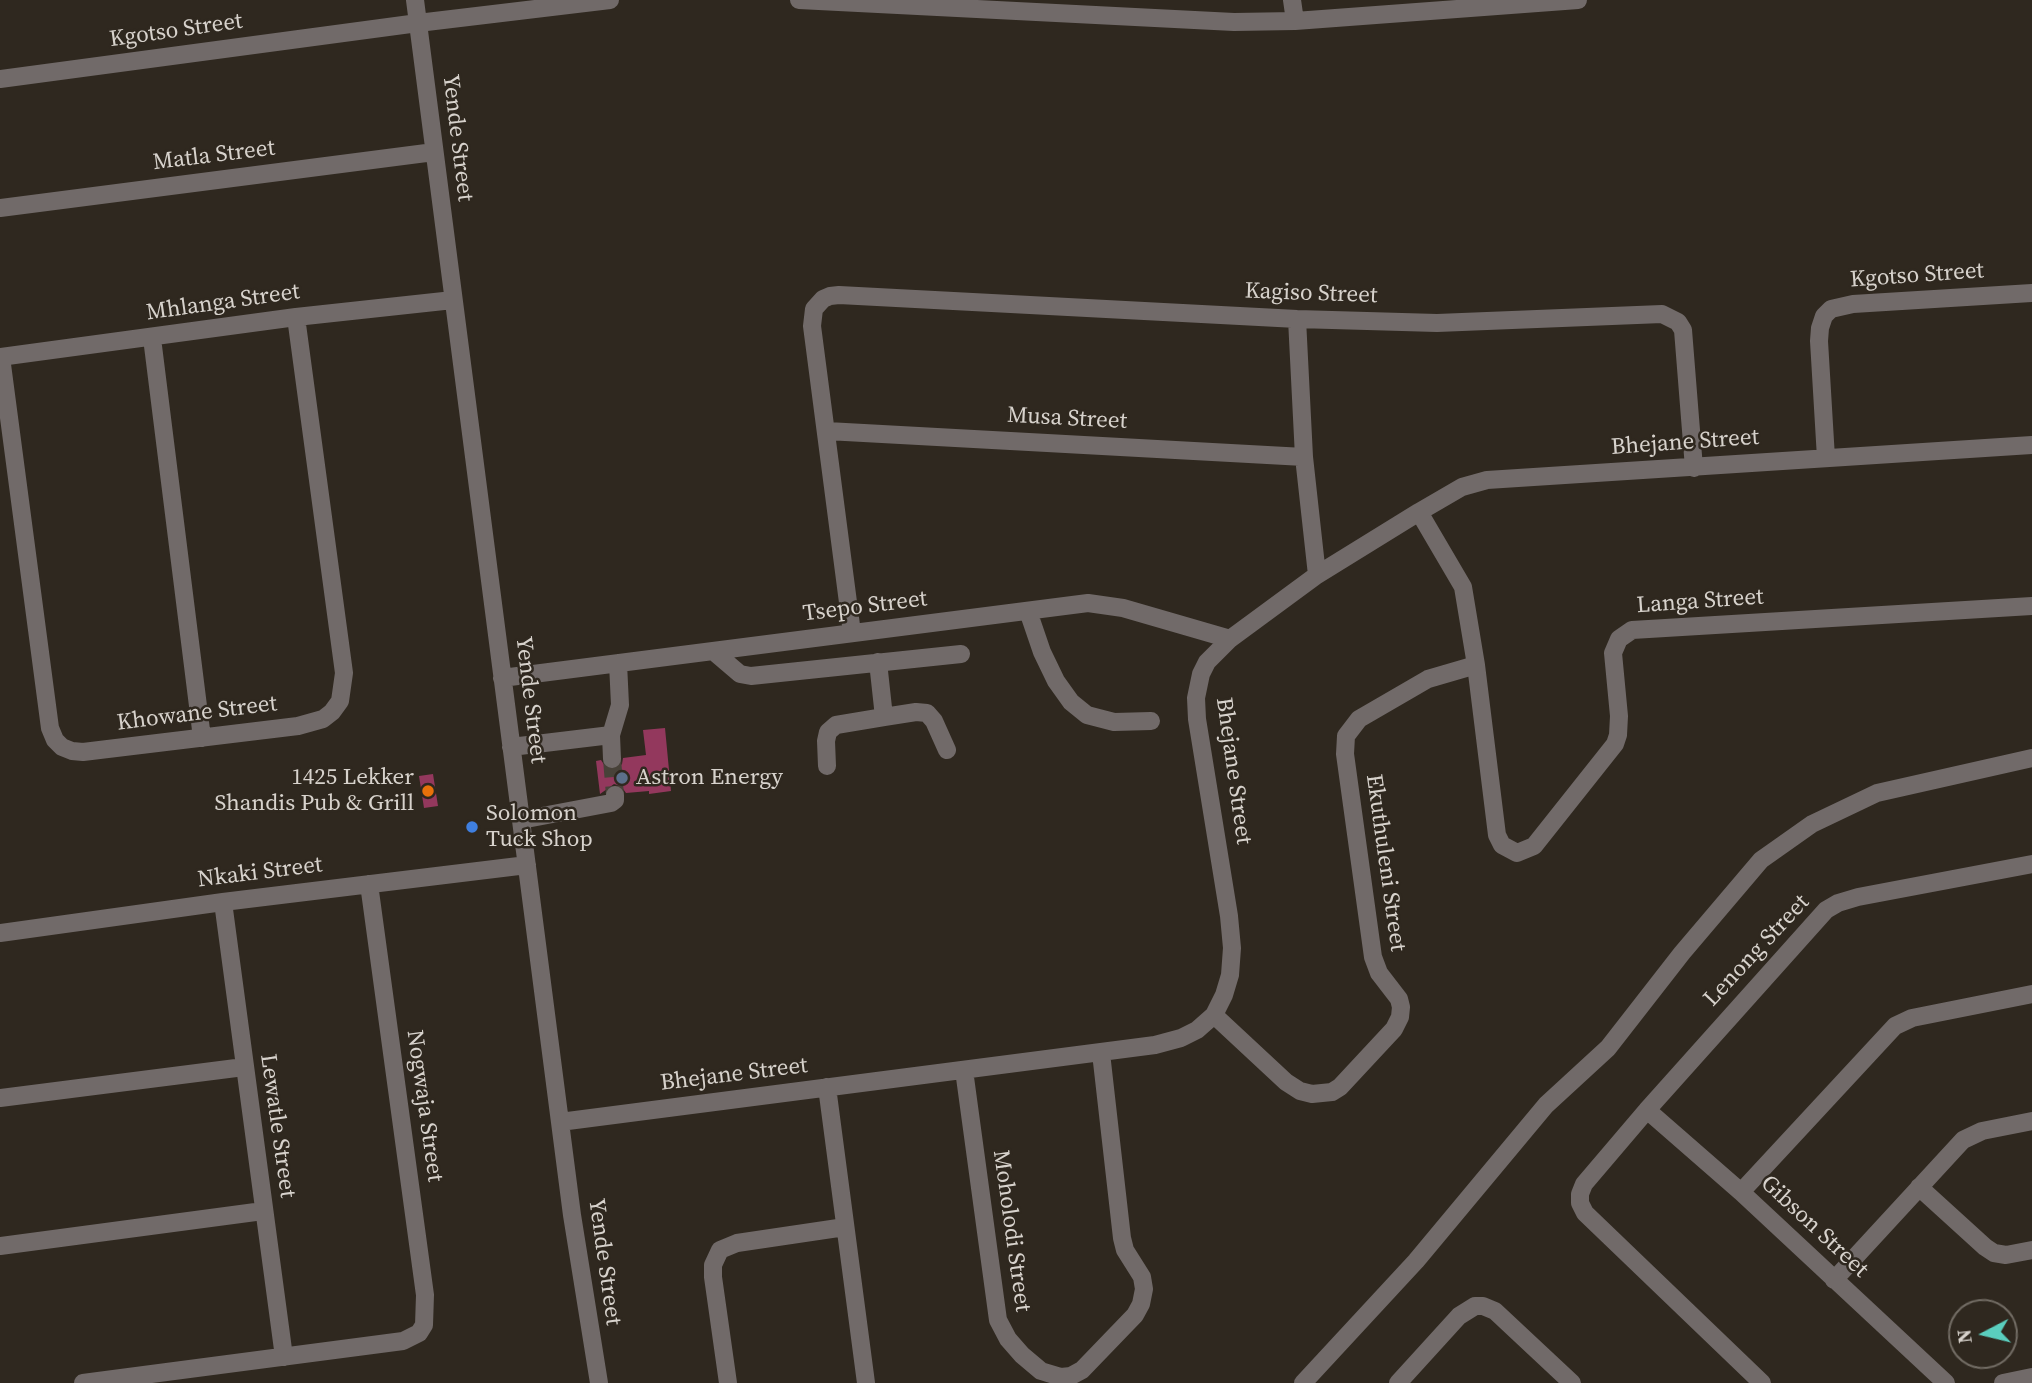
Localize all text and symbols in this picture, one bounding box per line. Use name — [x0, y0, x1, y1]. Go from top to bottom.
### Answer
street label: Kgotso Street — [108, 8, 244, 54]
street label: Yende Street — [436, 73, 478, 203]
street label: Matla Street — [151, 135, 277, 177]
street label: Kgotso Street — [1849, 258, 1985, 294]
street label: Kagiso Street — [1244, 278, 1378, 310]
street label: Mhlanga Street — [144, 279, 302, 327]
street label: Musa Street — [1006, 402, 1128, 436]
street label: Bhejane Street — [1610, 424, 1760, 462]
street label: Langa Street — [1636, 584, 1764, 620]
street label: Tsepo Street — [801, 586, 929, 628]
street label: Yende Street — [509, 635, 551, 765]
street label: Khowane Street — [115, 690, 279, 738]
street label: Bhejane Street — [1209, 696, 1257, 846]
place label: 1425 Lekker Shandis Pub & Grill — [214, 764, 414, 818]
place label: Astron Energy — [636, 764, 783, 792]
marker: Astron Energy — [614, 770, 630, 786]
street label: Ekuthuleni Street — [1359, 773, 1411, 953]
marker: 1425 Lekker Shandis Pub & Grill — [420, 783, 436, 799]
place label: Solomon Tuck Shop — [486, 800, 593, 854]
marker: Solomon Tuck Shop — [464, 819, 480, 835]
street label: Nkaki Street — [196, 852, 324, 894]
street label: Lenong Street — [1698, 889, 1816, 1013]
street label: Nogwaja Street — [400, 1028, 448, 1184]
street label: Lewatle Street — [253, 1052, 301, 1200]
street label: Bhejane Street — [659, 1052, 809, 1098]
street label: Moholodi Street — [986, 1148, 1036, 1314]
street label: Gibson Street — [1754, 1170, 1874, 1284]
street label: Yende Street — [581, 1197, 627, 1327]
north arrow — [1948, 1299, 2018, 1369]
text: N — [1950, 1328, 1978, 1345]

